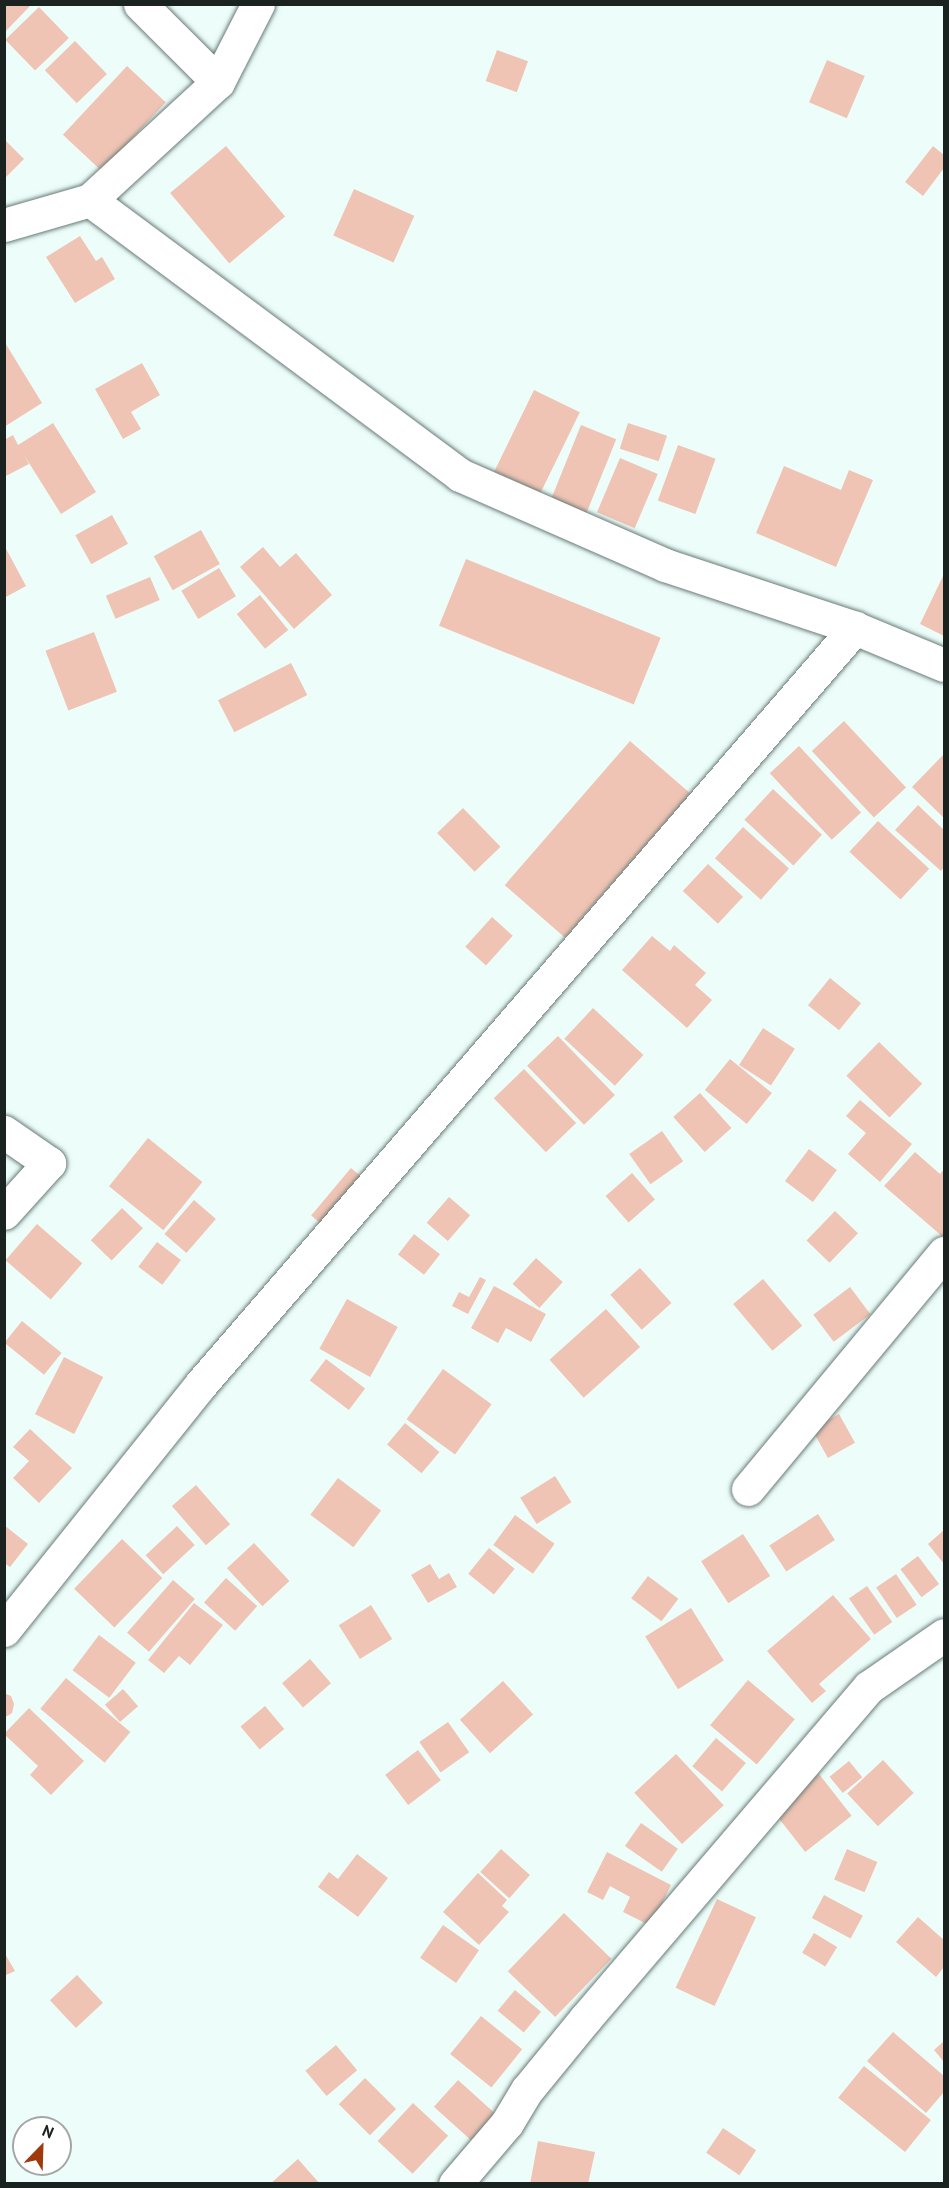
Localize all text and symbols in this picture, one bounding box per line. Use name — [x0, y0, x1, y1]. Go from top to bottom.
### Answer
north arrow — [12, 2116, 72, 2176]
text: N — [39, 2120, 57, 2143]

